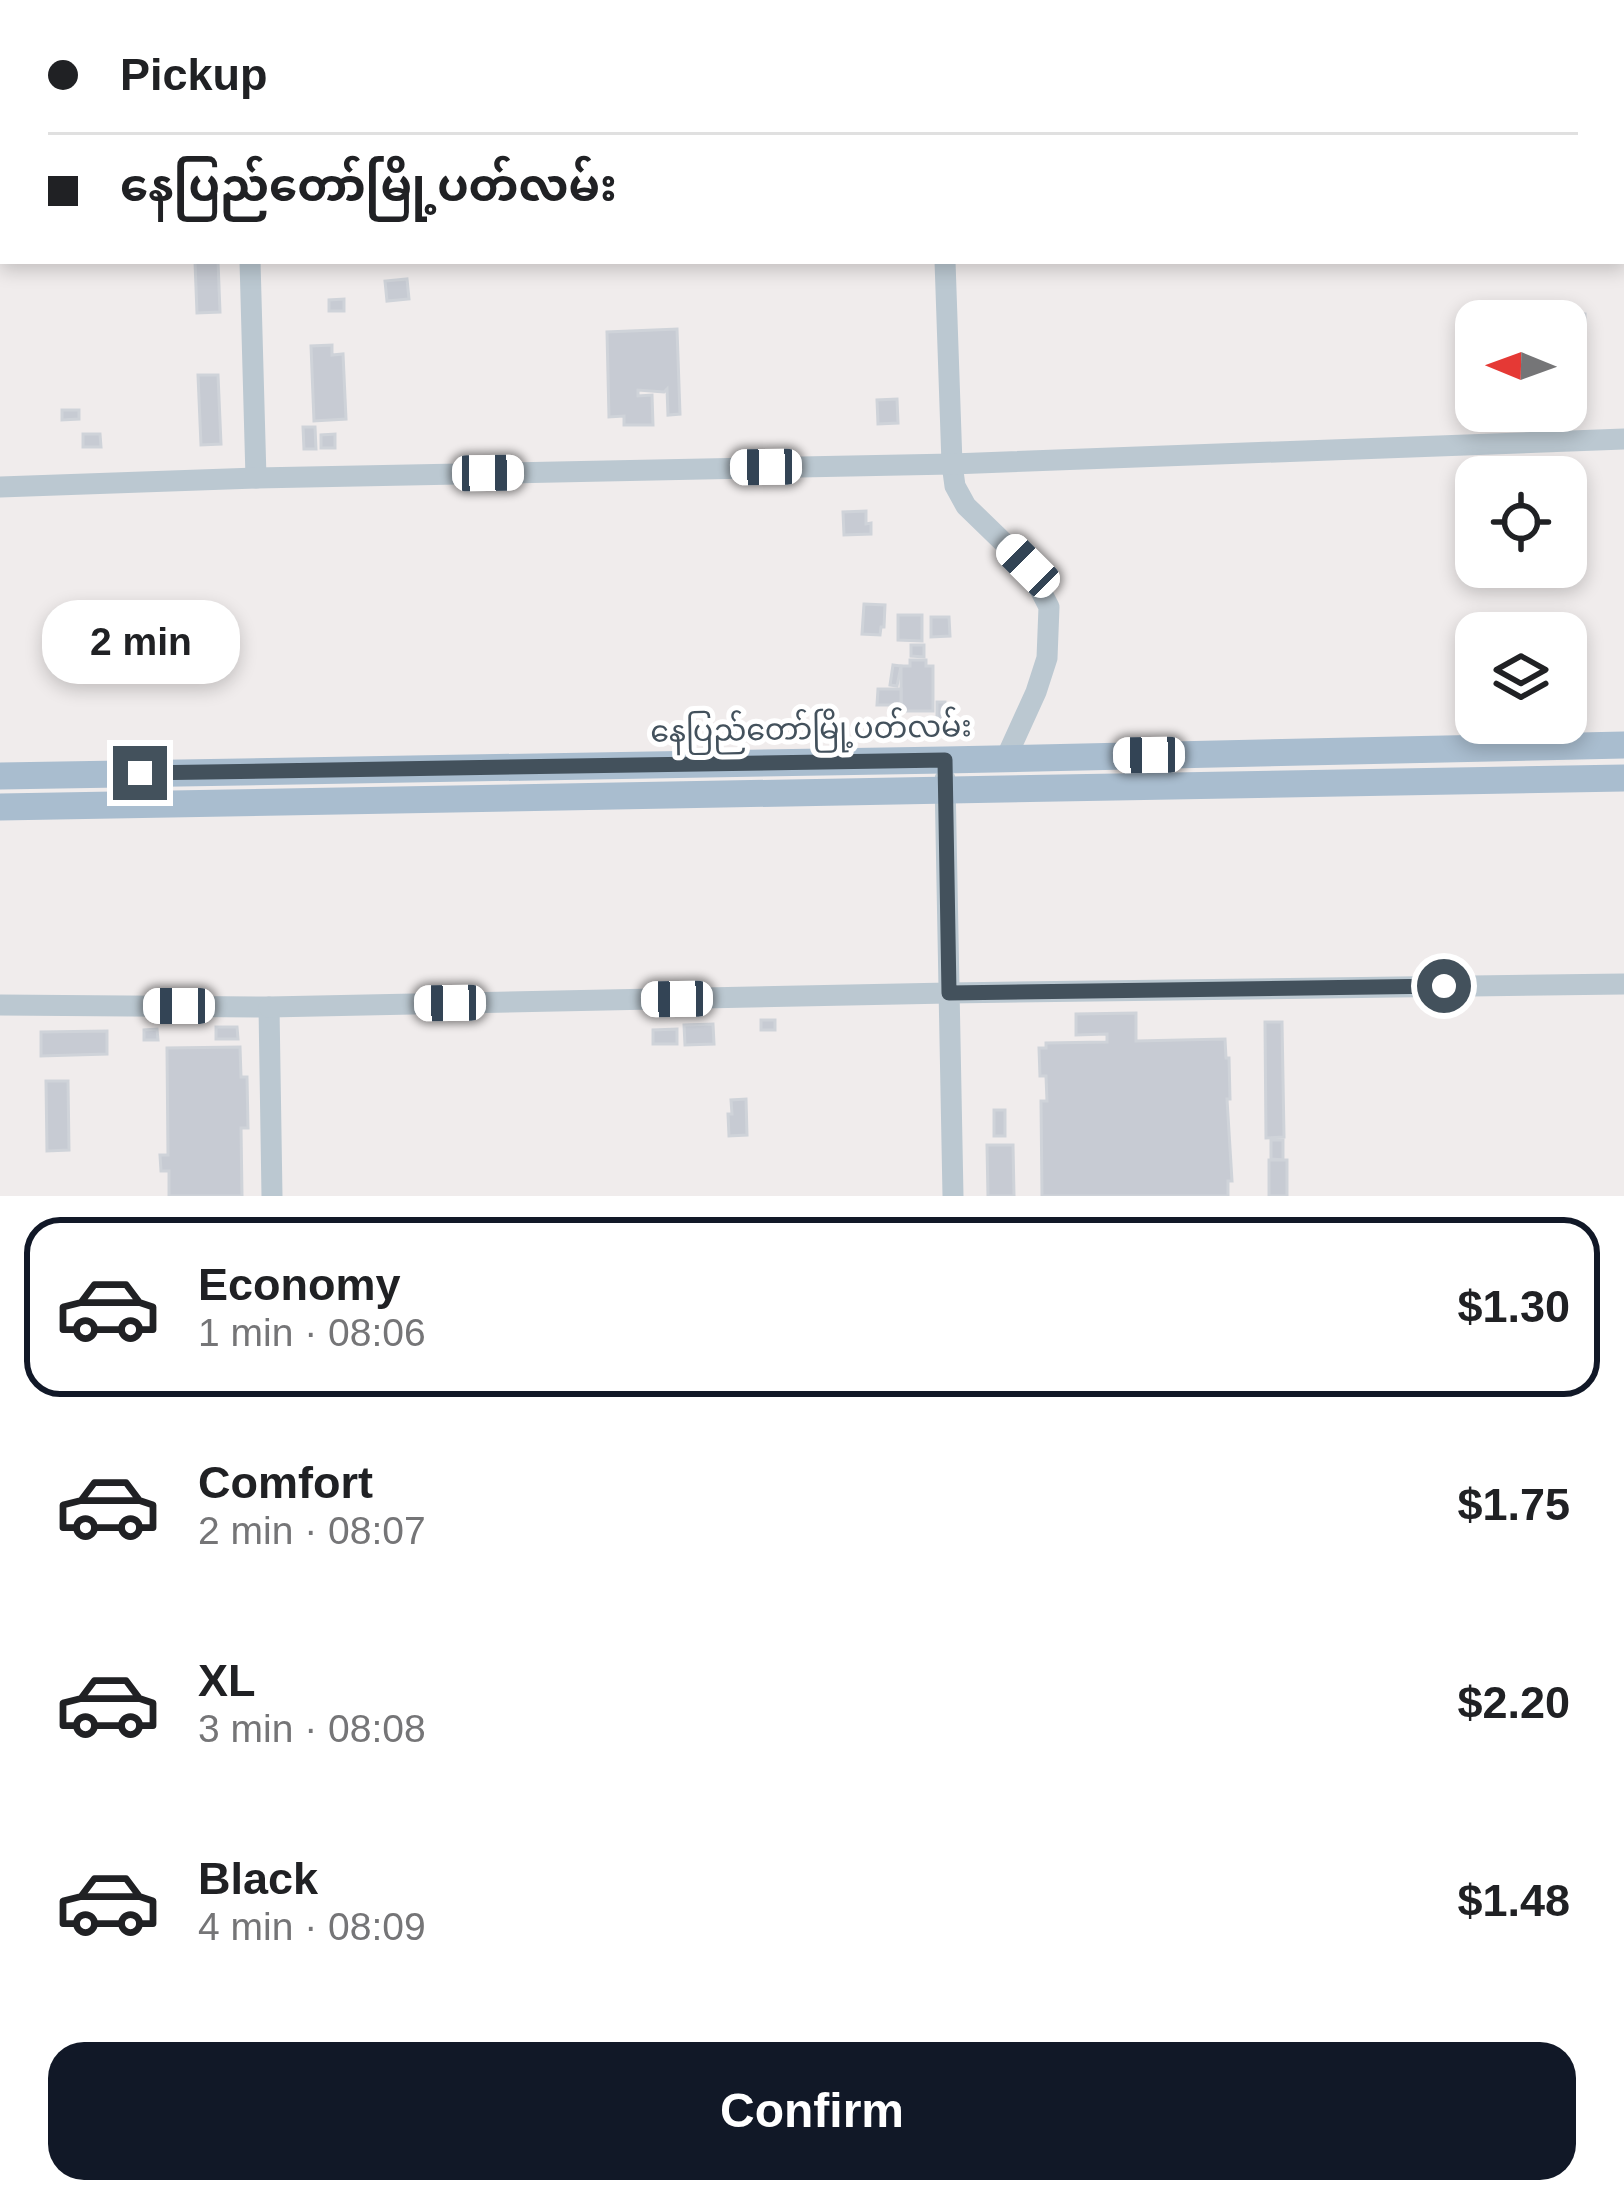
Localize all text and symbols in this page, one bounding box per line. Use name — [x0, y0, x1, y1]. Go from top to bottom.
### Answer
text: Pickup — [120, 49, 268, 100]
text: နေပြည်တော်မြို့ပတ်လမ်း — [120, 160, 617, 211]
north arrow — [1455, 300, 1587, 432]
map controls — [1455, 300, 1587, 744]
car — [730, 448, 802, 486]
car — [452, 454, 524, 492]
button: locate — [1455, 456, 1587, 588]
car — [990, 528, 1066, 604]
callout: 2 min — [41, 599, 239, 683]
button: layers — [1455, 612, 1587, 744]
text: 2 min — [90, 620, 192, 663]
street label: နေပြည်တော်မြို့ပတ်လမ်း — [650, 704, 972, 757]
car — [1113, 736, 1185, 774]
route end — [113, 746, 167, 800]
route start — [1417, 959, 1471, 1013]
car — [641, 980, 713, 1018]
car — [414, 984, 486, 1022]
car — [143, 988, 215, 1024]
icon: car — [54, 1253, 162, 1361]
text: Economy — [198, 1259, 401, 1310]
text: $1.30 — [1457, 1281, 1570, 1332]
text: 1 min · 08:06 — [198, 1311, 426, 1354]
icon: car — [54, 1451, 162, 1559]
text: Comfort — [198, 1457, 373, 1508]
text: $1.75 — [1457, 1479, 1570, 1530]
text: 2 min · 08:07 — [198, 1509, 426, 1552]
icon: car — [54, 1649, 162, 1757]
text: XL — [198, 1655, 256, 1706]
text: $2.20 — [1457, 1677, 1570, 1728]
text: 3 min · 08:08 — [198, 1707, 426, 1750]
icon: car — [54, 1847, 162, 1955]
text: Black — [198, 1853, 318, 1904]
text: $1.48 — [1457, 1875, 1570, 1926]
text: 4 min · 08:09 — [198, 1905, 426, 1948]
button: Confirm — [48, 2042, 1576, 2180]

